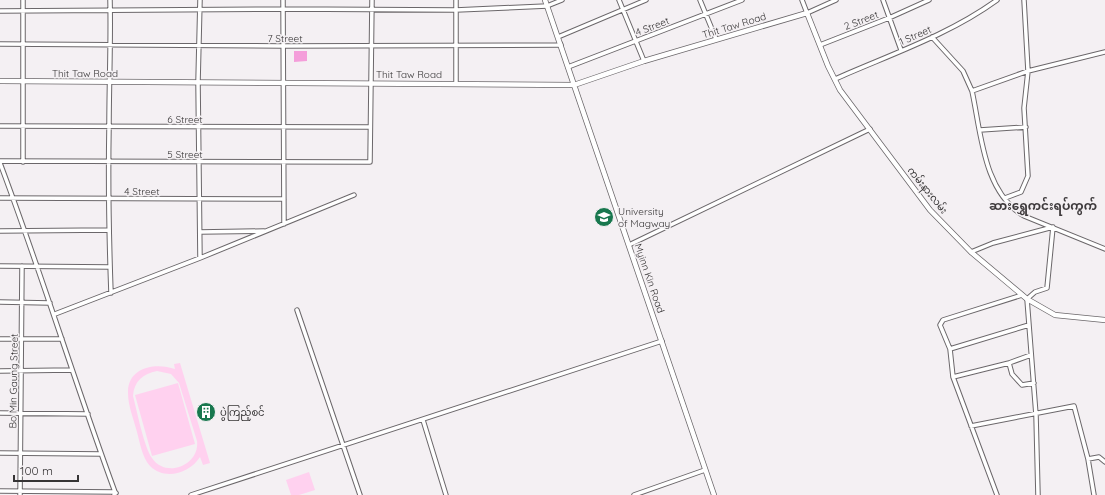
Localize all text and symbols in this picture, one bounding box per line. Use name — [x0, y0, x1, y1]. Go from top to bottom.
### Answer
street label: 2 Street — [842, 8, 881, 33]
street label: Thit Taw Road — [701, 10, 768, 41]
street label: 4 Street — [633, 14, 672, 39]
street label: 1 Street — [897, 22, 934, 48]
street label: 7 Street — [267, 32, 303, 45]
street label: Thit Taw Road — [52, 67, 118, 80]
street label: Thit Taw Road — [376, 68, 442, 81]
street label: 6 Street — [167, 113, 203, 126]
street label: 5 Street — [167, 148, 203, 161]
street label: ကမ်းနားလမ်း — [903, 164, 951, 218]
street label: 4 Street — [124, 185, 160, 198]
district label: ဆားရွှေကင်းရပ်ကွက် — [989, 196, 1097, 216]
place label: University of Magway — [618, 205, 670, 230]
school or university icon: University of Magway — [593, 206, 615, 228]
street label: Myinn Kin Road — [632, 242, 667, 315]
street label: Bo Min Gaung Street — [6, 333, 21, 429]
building icon: ပွဲကြည့်စင် — [195, 401, 217, 423]
place label: ပွဲကြည့်စင် — [220, 405, 265, 421]
scale bar — [14, 457, 78, 483]
text: 100 m — [20, 463, 53, 478]

